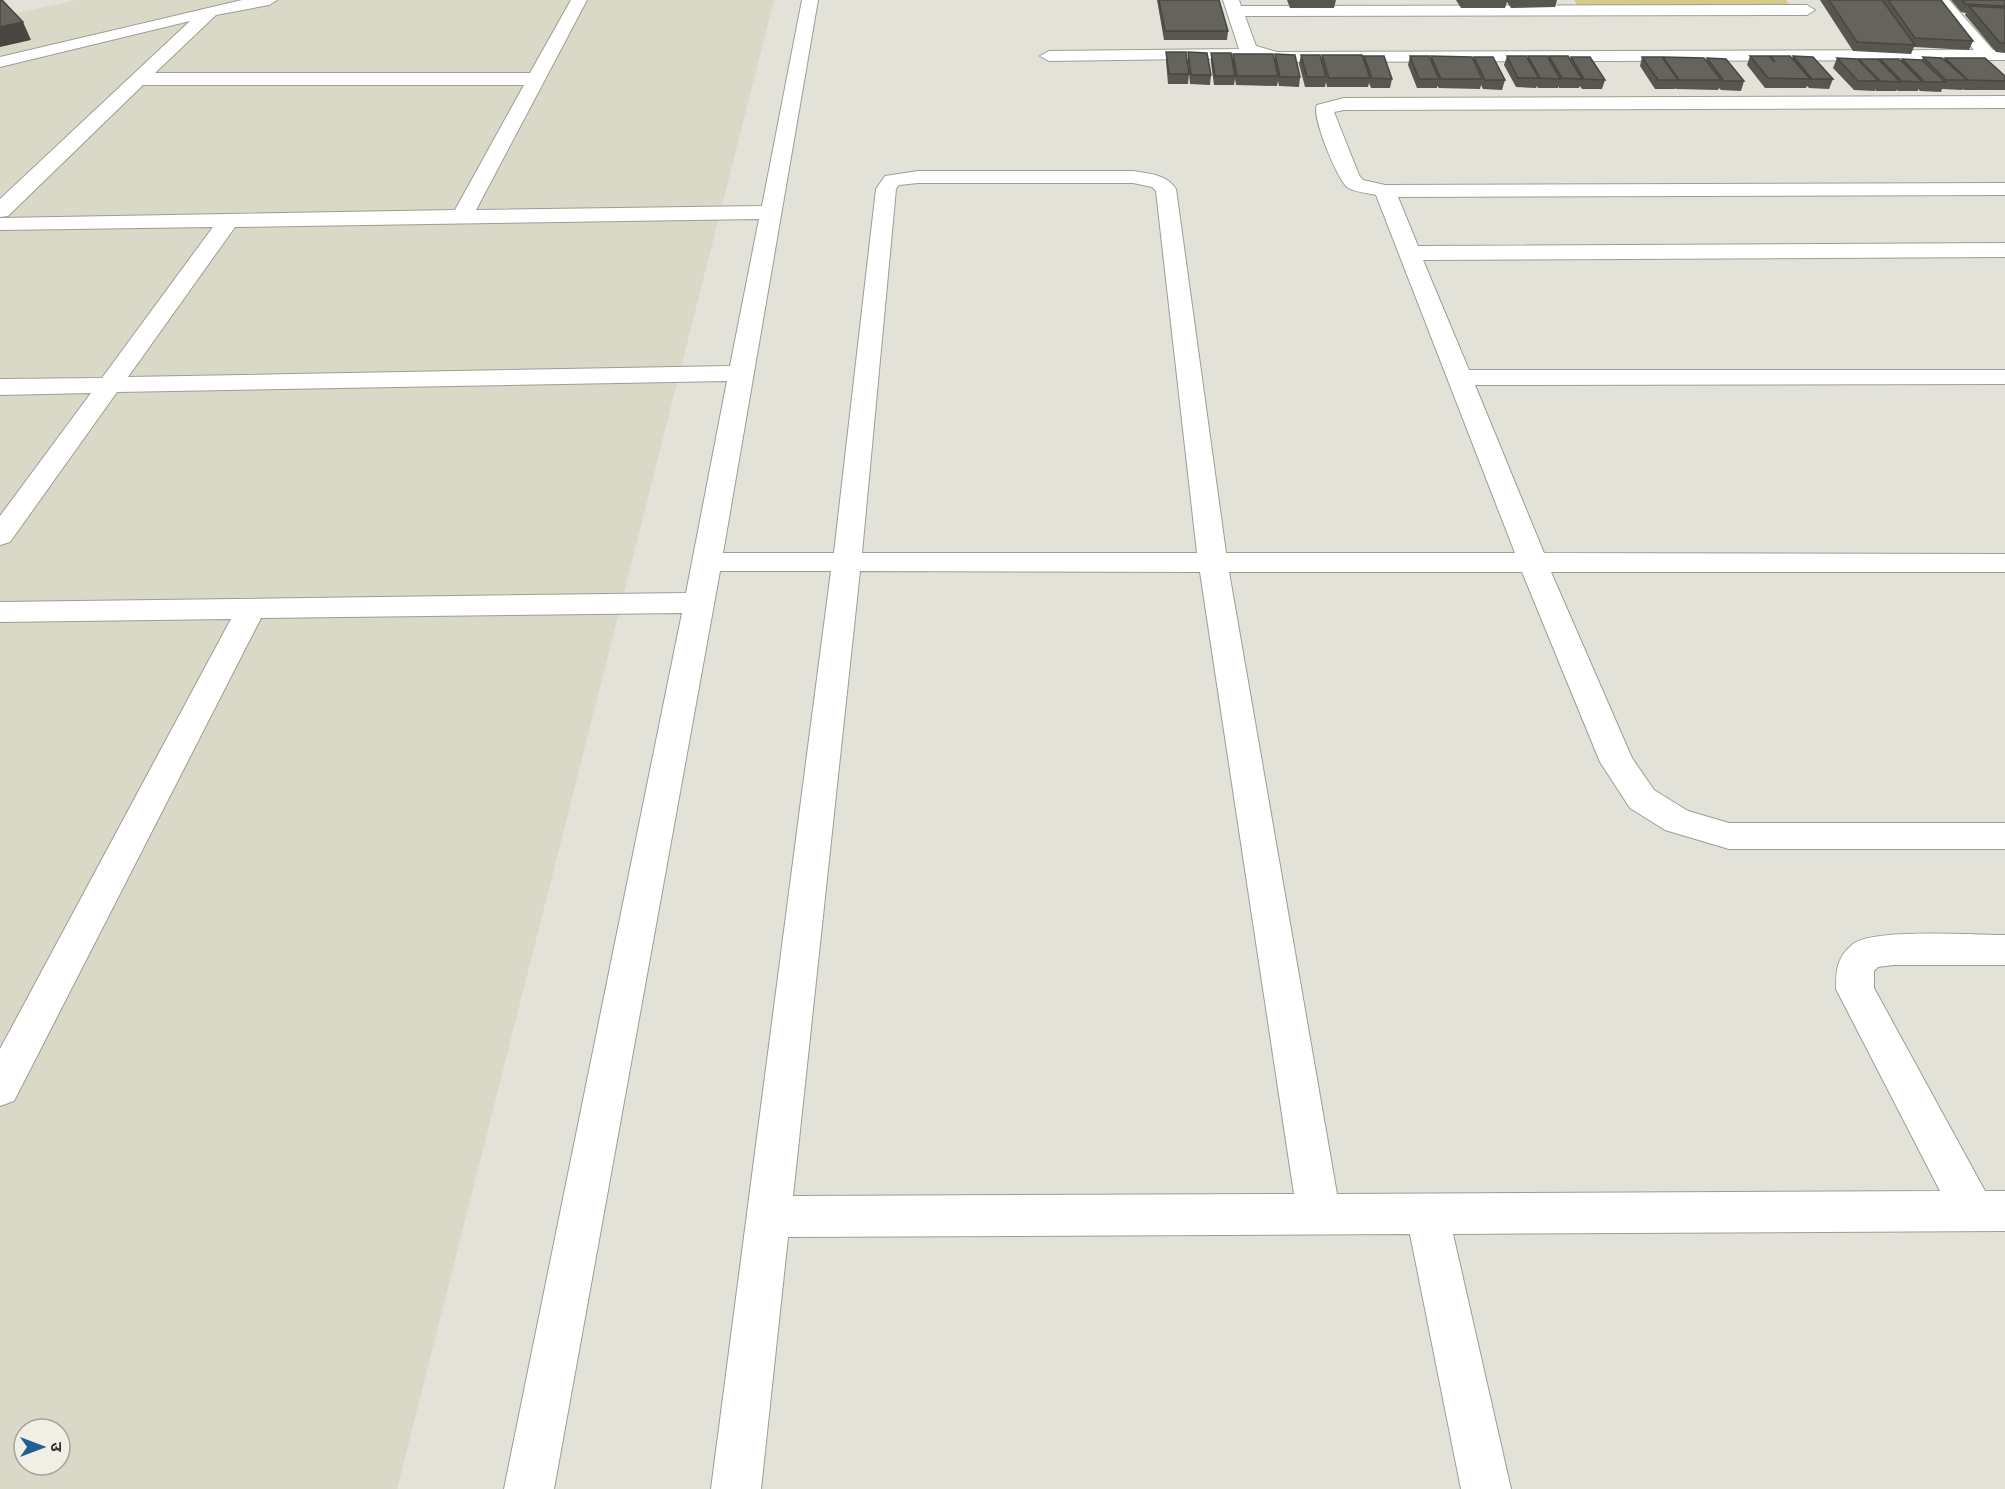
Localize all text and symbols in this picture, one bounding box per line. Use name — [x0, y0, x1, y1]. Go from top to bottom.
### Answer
north arrow — [12, 1417, 72, 1477]
text: उ — [46, 1442, 68, 1452]

